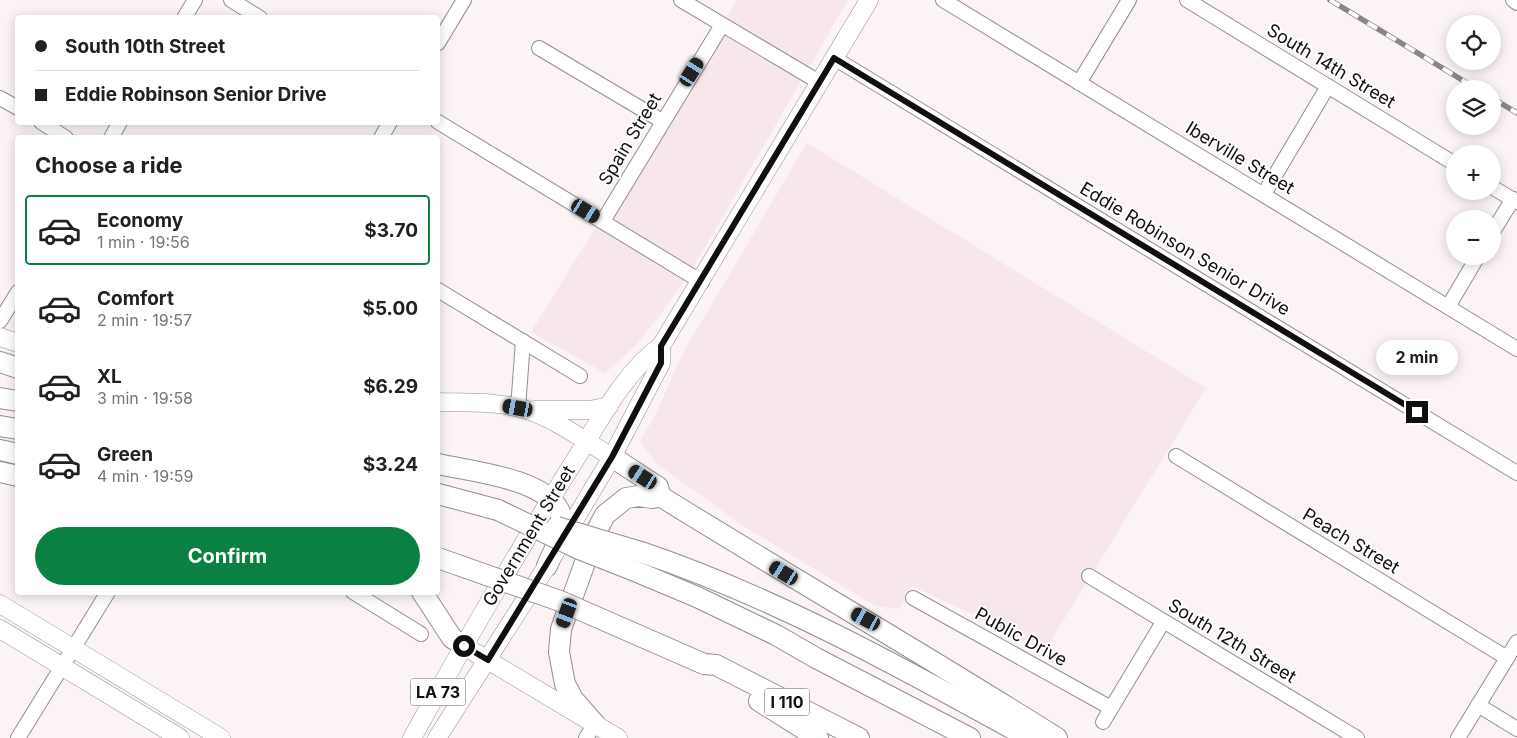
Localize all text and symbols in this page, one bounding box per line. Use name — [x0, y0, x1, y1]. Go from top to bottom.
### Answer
map controls — [1446, 15, 1501, 265]
button: locate — [1446, 15, 1501, 70]
street label: South 14th Street — [1263, 19, 1399, 112]
text: South 10th Street — [65, 35, 225, 58]
car — [677, 55, 706, 89]
button: layers — [1446, 80, 1501, 135]
text: Eddie Robinson Senior Drive — [65, 83, 327, 106]
street label: Spain Street — [594, 89, 665, 189]
street label: Iberville Street — [1182, 117, 1298, 198]
button: + — [1446, 145, 1501, 200]
text: Choose a ride — [35, 152, 183, 178]
street label: Eddie Robinson Senior Drive — [1076, 177, 1294, 320]
car — [569, 197, 602, 225]
icon: car — [37, 208, 82, 253]
text: Economy — [97, 209, 183, 232]
button: − — [1446, 210, 1501, 265]
text: $3.70 — [364, 219, 418, 242]
text: 1 min · 19:56 — [97, 232, 190, 252]
icon: car — [37, 286, 82, 331]
text: Comfort — [97, 287, 174, 310]
text: $5.00 — [362, 297, 418, 320]
text: 2 min · 19:57 — [97, 310, 192, 330]
callout: 2 min — [1376, 340, 1458, 374]
text: 2 min — [1396, 347, 1438, 367]
icon: car — [37, 364, 82, 409]
text: XL — [97, 365, 122, 388]
text: $6.29 — [363, 375, 418, 398]
text: 3 min · 19:58 — [97, 388, 193, 408]
car — [501, 398, 534, 418]
route end — [1406, 401, 1428, 423]
icon: car — [37, 442, 82, 487]
text: Green — [97, 443, 153, 466]
text: $3.24 — [363, 453, 418, 476]
street label: Government Street — [478, 461, 579, 610]
car — [626, 463, 659, 491]
text: 4 min · 19:59 — [97, 466, 193, 486]
street label: Peach Street — [1299, 504, 1403, 578]
button: Confirm — [35, 527, 420, 585]
car — [767, 559, 800, 587]
street label: South 12th Street — [1165, 594, 1300, 687]
car — [554, 596, 579, 630]
street label: Public Drive — [972, 603, 1071, 670]
car — [849, 605, 882, 633]
route start — [453, 635, 475, 657]
road number: LA 73 — [410, 679, 466, 706]
road number: I 110 — [764, 689, 810, 716]

